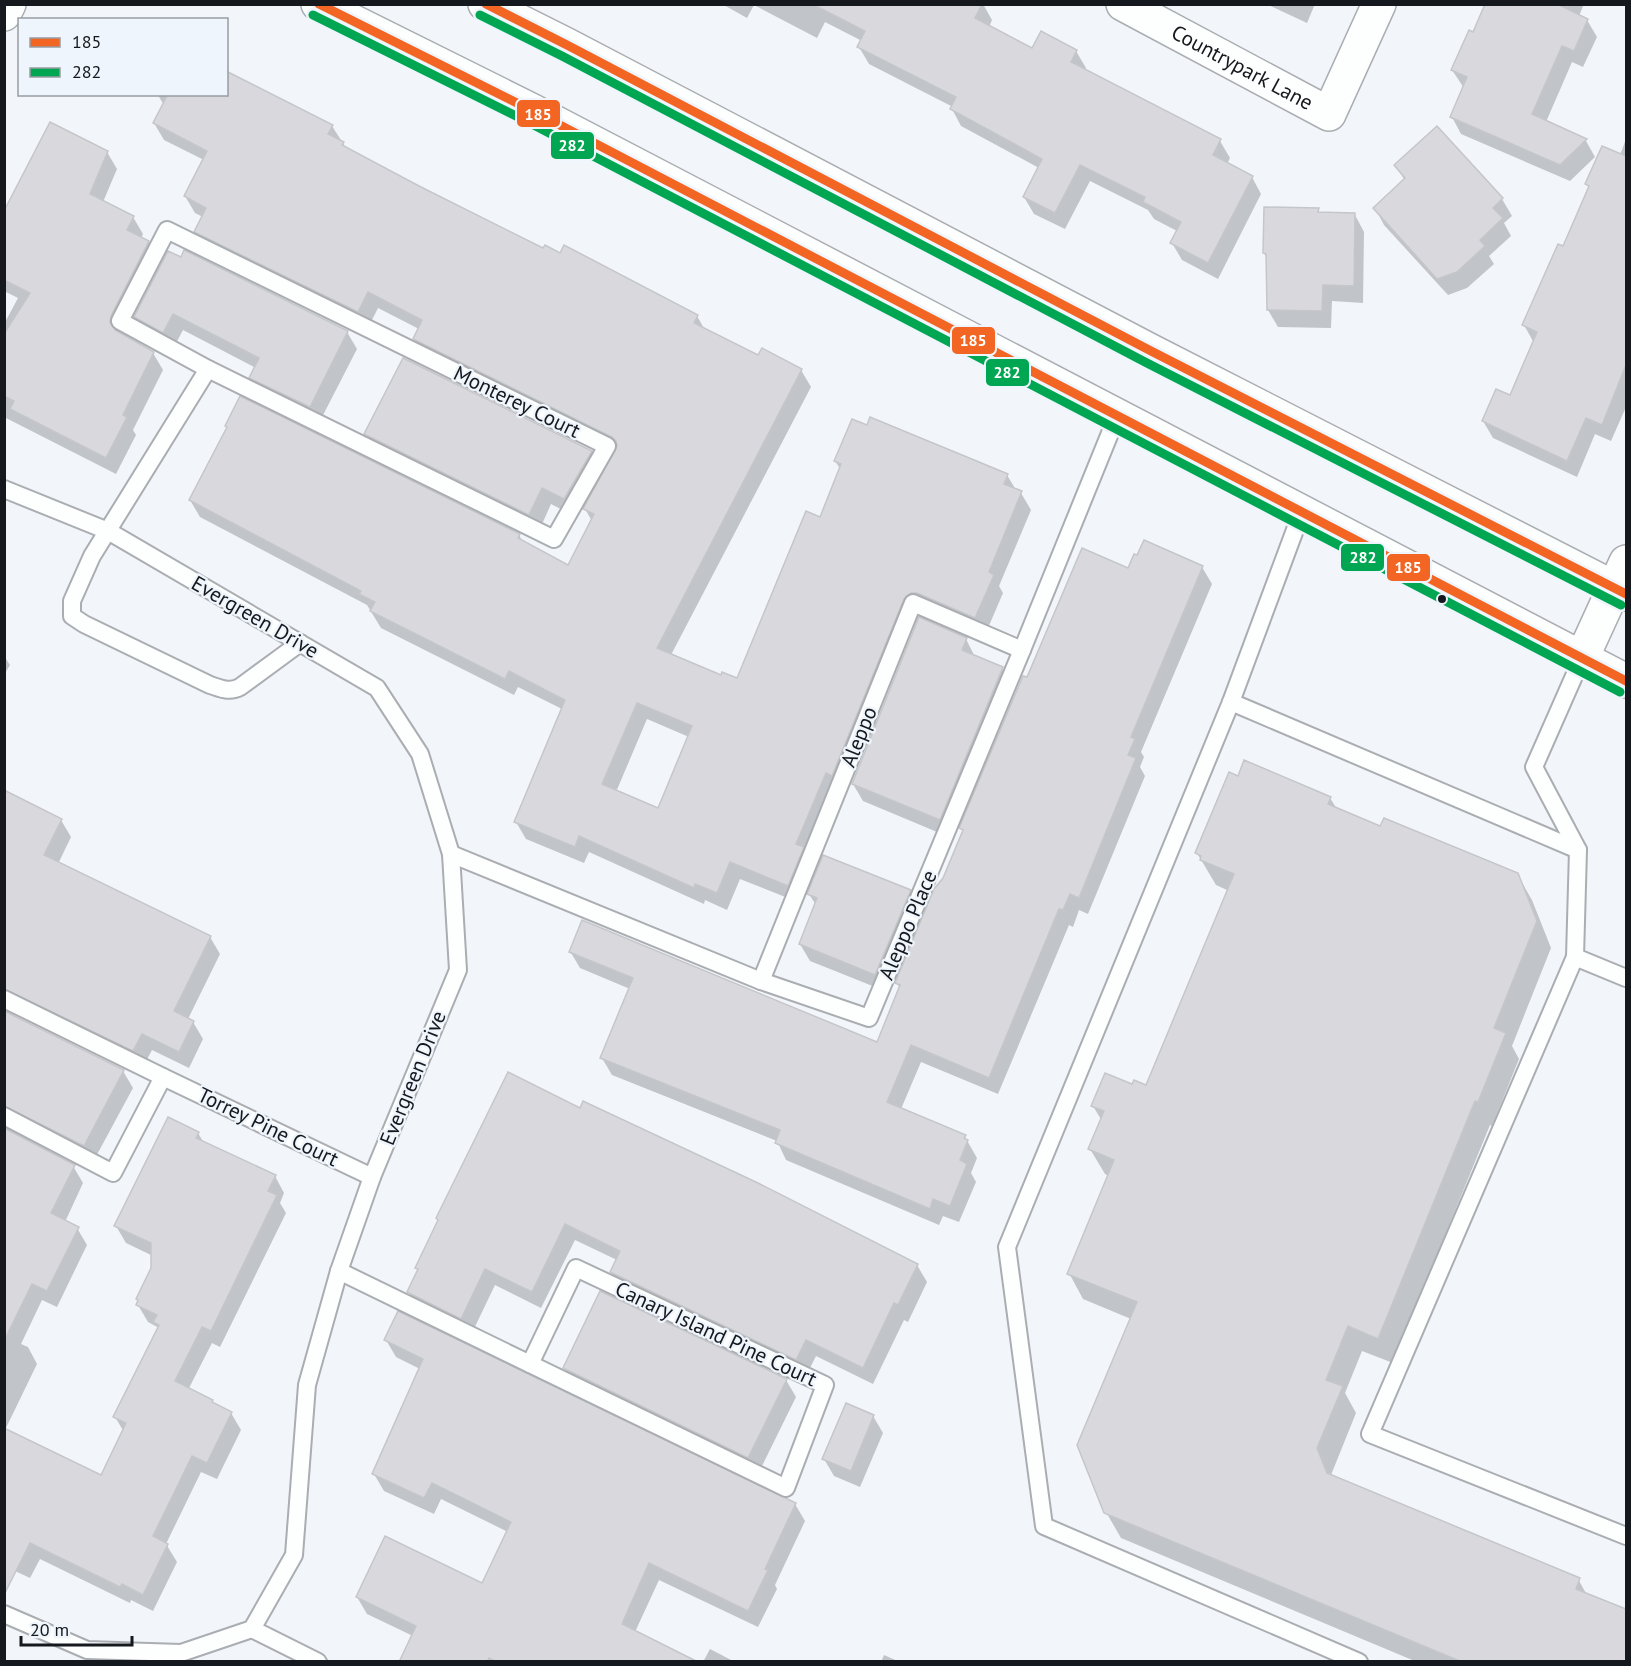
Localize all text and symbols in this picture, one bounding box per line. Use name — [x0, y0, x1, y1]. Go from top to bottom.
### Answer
legend — [18, 18, 228, 96]
street label: Countrypark Lane — [1167, 18, 1318, 116]
text: 185 — [72, 30, 101, 53]
text: 282 — [72, 60, 101, 83]
line badge: 185 — [516, 99, 561, 128]
text: 185 — [524, 104, 552, 124]
line badge: 282 — [550, 131, 595, 160]
text: 282 — [558, 135, 586, 155]
line badge: 185 — [951, 326, 996, 355]
text: 185 — [959, 330, 987, 350]
line badge: 282 — [985, 358, 1030, 387]
street label: Monterey Court — [449, 359, 585, 444]
text: 282 — [993, 362, 1021, 382]
line badge: 282 — [1340, 543, 1385, 572]
text: 282 — [1349, 547, 1377, 567]
line badge: 185 — [1386, 553, 1431, 582]
text: 185 — [1394, 557, 1422, 577]
street label: Evergreen Drive — [187, 569, 324, 664]
unlabelled marker — [1436, 593, 1448, 605]
street label: Aleppo — [834, 703, 883, 771]
street label: Aleppo Place — [872, 866, 943, 984]
street label: Evergreen Drive — [373, 1007, 452, 1149]
street label: Torrey Pine Court — [193, 1081, 343, 1172]
street label: Canary Island Pine Court — [611, 1275, 821, 1392]
scale bar — [21, 1609, 132, 1647]
text: 20 m — [30, 1618, 69, 1641]

